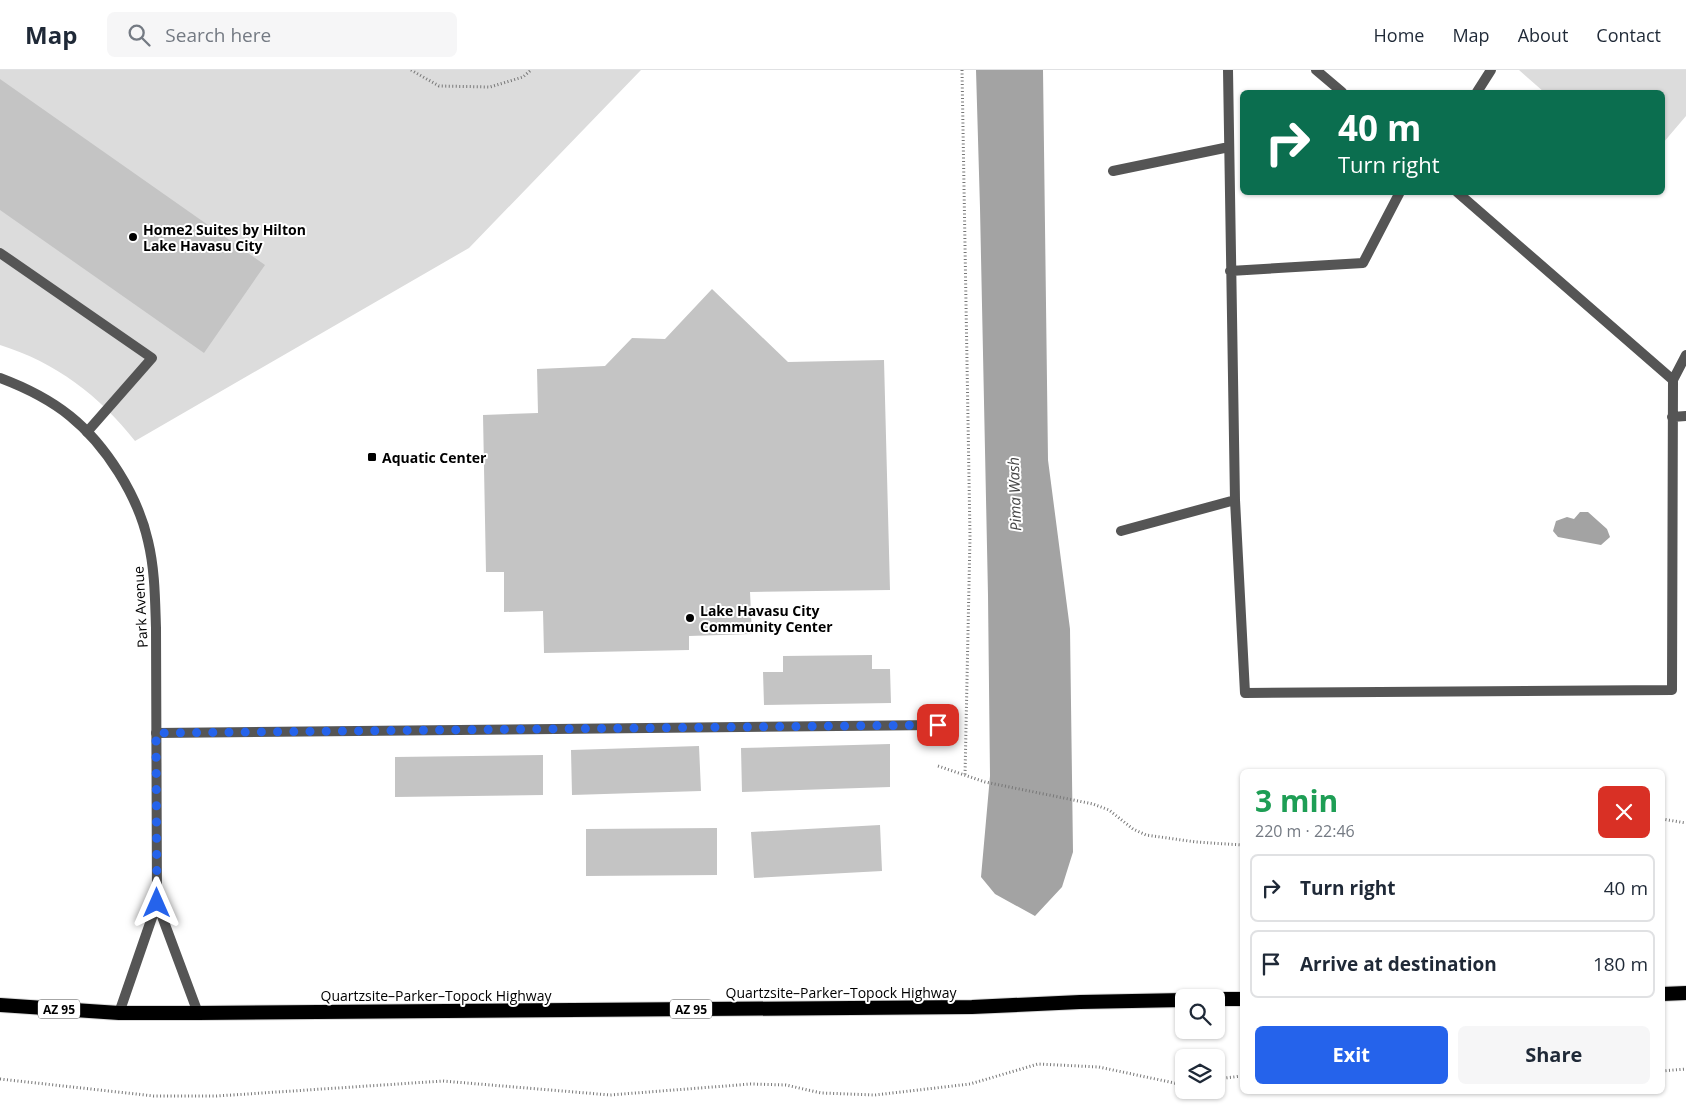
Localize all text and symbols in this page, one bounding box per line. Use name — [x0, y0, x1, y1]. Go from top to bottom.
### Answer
search box — [107, 12, 457, 57]
text: Map — [25, 18, 77, 51]
icon: search — [125, 21, 153, 49]
text: Search here — [165, 22, 271, 48]
text: Home — [1374, 23, 1424, 47]
text: Map — [1452, 23, 1490, 47]
text: About — [1518, 23, 1568, 47]
text: Contact — [1596, 23, 1661, 47]
text: 40 m — [1338, 104, 1421, 151]
icon: right — [1255, 110, 1320, 175]
text: Turn right — [1338, 149, 1440, 179]
place label: Home2 Suites by Hilton Lake Havasu City — [143, 220, 306, 255]
marker: Home2 Suites by Hilton Lake Havasu City — [127, 231, 139, 243]
place label: Aquatic Center — [382, 448, 487, 467]
marker: Aquatic Center — [366, 451, 378, 463]
water label: Pima Wash — [1003, 457, 1025, 531]
street label: Park Avenue — [128, 566, 152, 648]
place label: Lake Havasu City Community Center — [700, 601, 833, 636]
marker: Lake Havasu City Community Center — [684, 612, 696, 624]
pin — [917, 704, 959, 746]
icon: arrive — [924, 711, 952, 739]
text: 3 min — [1255, 780, 1338, 821]
button: close — [1598, 786, 1650, 838]
text: 220 m · 22:46 — [1255, 820, 1355, 842]
icon: right — [1257, 874, 1285, 902]
text: Turn right — [1300, 875, 1395, 901]
text: 40 m — [1604, 875, 1648, 901]
position arrow — [130, 876, 182, 928]
icon: arrive — [1257, 950, 1285, 978]
text: Arrive at destination — [1300, 951, 1497, 977]
text: 180 m — [1593, 951, 1648, 977]
street label: Quartzsite–Parker–Topock Highway — [726, 983, 957, 1002]
street label: Quartzsite–Parker–Topock Highway — [321, 986, 552, 1005]
map controls — [1175, 989, 1225, 1099]
button: search — [1175, 989, 1225, 1039]
road number: AZ 95 — [38, 1000, 80, 1019]
road number: AZ 95 — [670, 1000, 712, 1019]
button: Exit — [1255, 1026, 1448, 1084]
button: Share — [1458, 1026, 1650, 1084]
button: layers — [1175, 1049, 1225, 1099]

